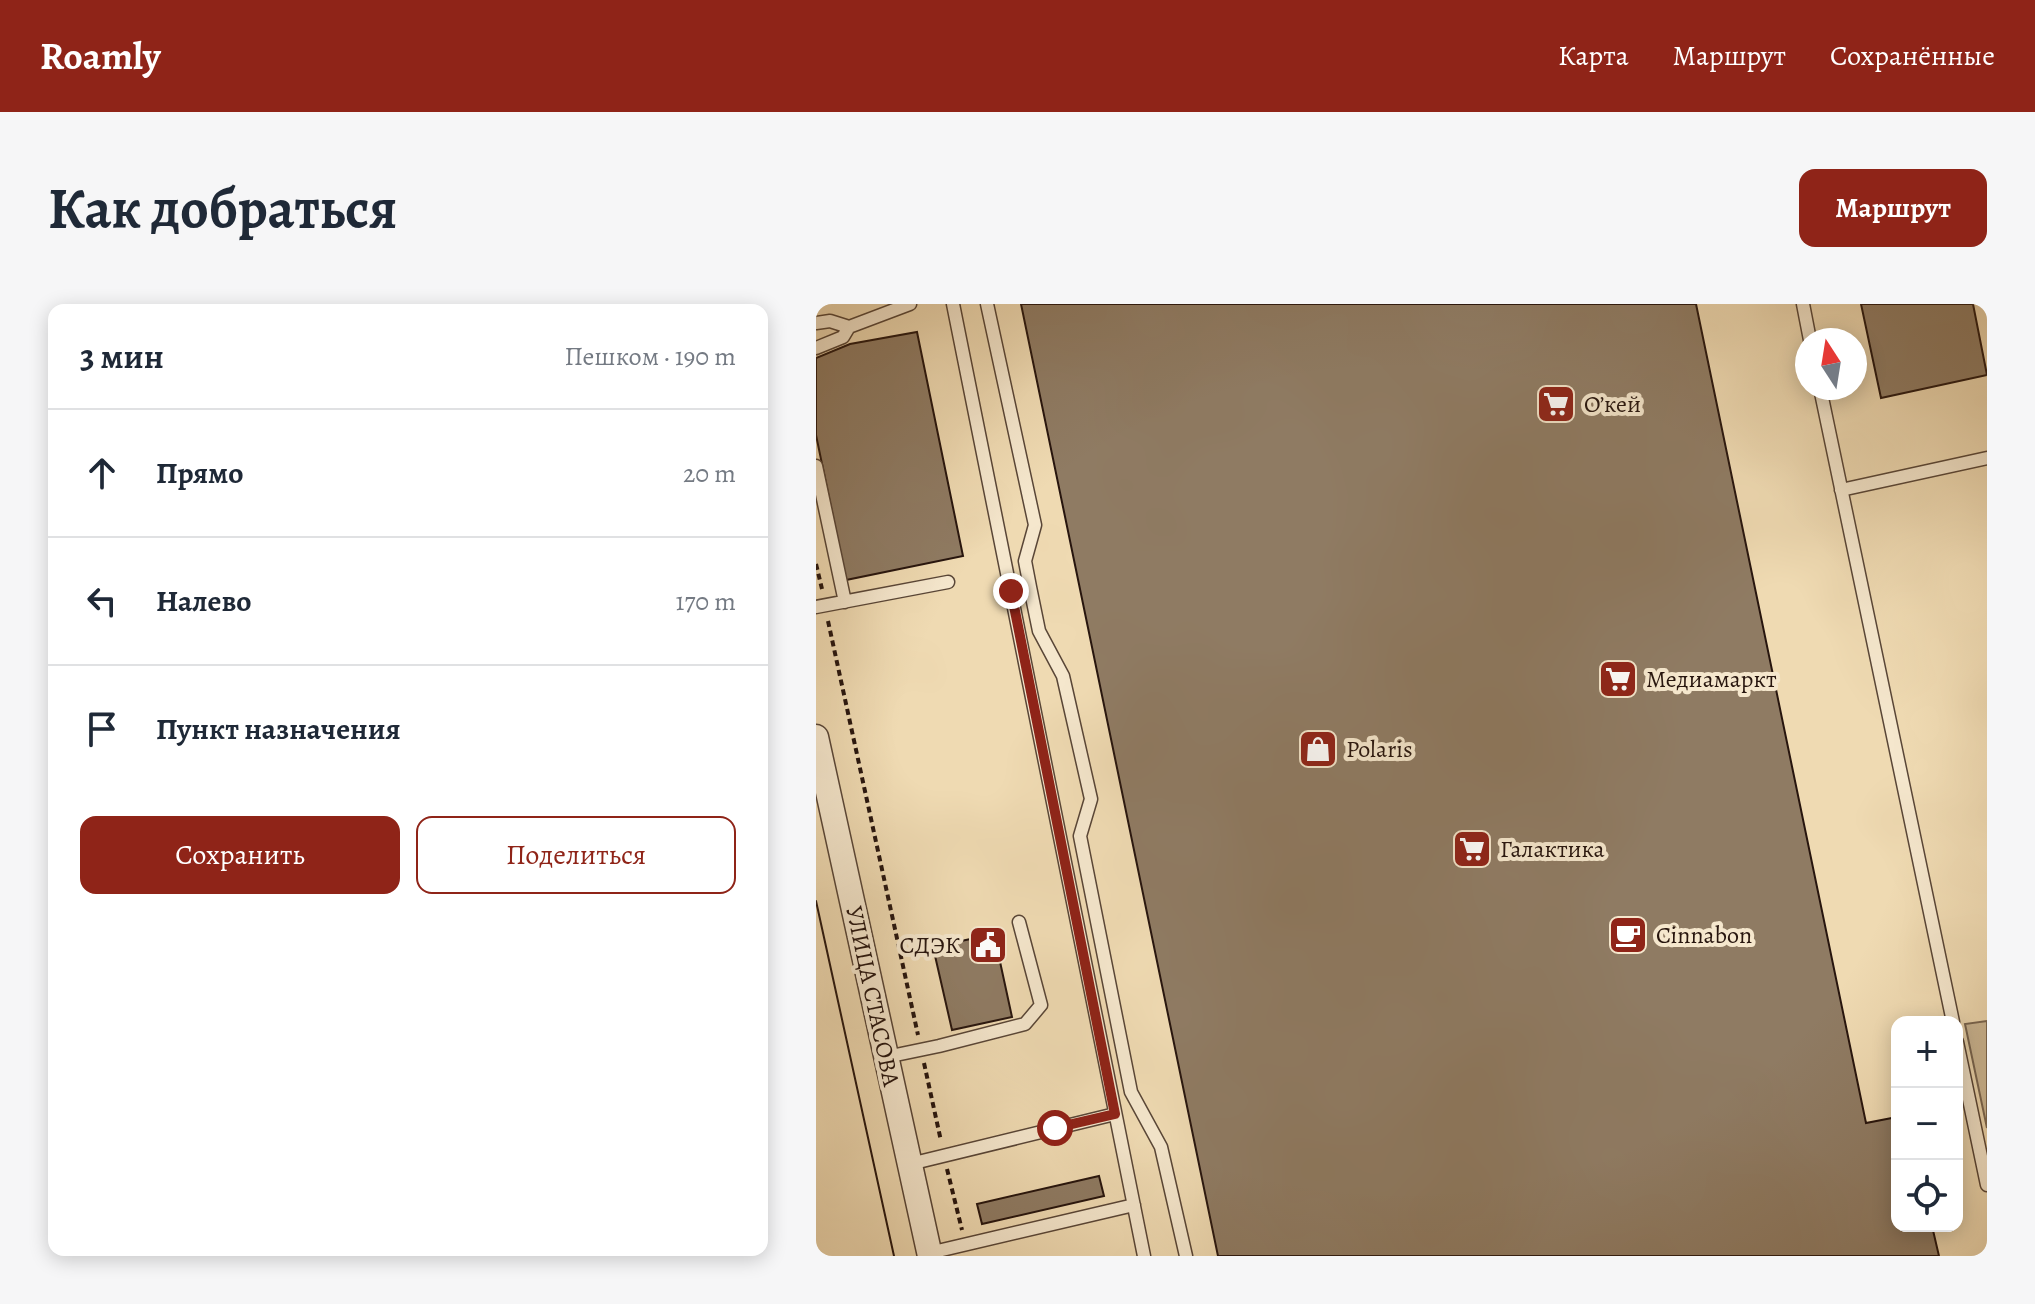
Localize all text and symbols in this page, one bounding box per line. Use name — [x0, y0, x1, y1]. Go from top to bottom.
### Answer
text: Roamly — [40, 30, 161, 82]
text: Карта — [1558, 37, 1629, 75]
text: Маршрут — [1673, 37, 1786, 75]
text: Сохранённые — [1830, 37, 1995, 75]
button: Маршрут — [1799, 169, 1987, 247]
text: Как добраться — [48, 170, 397, 246]
north arrow — [1795, 328, 1867, 400]
text: 3 мин — [80, 333, 164, 380]
text: Пешком · 190 m — [565, 339, 736, 374]
supermarket icon: О’кей — [1535, 383, 1577, 425]
place label: О’кей — [1584, 388, 1641, 420]
icon: ahead — [80, 451, 124, 495]
text: Прямо — [156, 453, 243, 493]
text: 20 m — [683, 456, 736, 491]
route end — [993, 573, 1029, 609]
icon: left — [80, 579, 124, 623]
text: Налево — [156, 581, 251, 621]
text: 170 m — [676, 584, 736, 619]
supermarket icon: Медиамаркт — [1597, 658, 1639, 700]
place label: Медиамаркт — [1646, 663, 1777, 695]
icon: arrive — [80, 707, 124, 751]
text: Пункт назначения — [156, 709, 401, 749]
shop icon: Polaris — [1297, 728, 1339, 770]
place label: Polaris — [1346, 733, 1413, 765]
button: Сохранить — [80, 816, 400, 894]
button: Поделиться — [416, 816, 736, 894]
supermarket icon: Галактика — [1451, 828, 1493, 870]
place label: Галактика — [1500, 833, 1605, 865]
street label: УЛИЦА СТАСОВА — [838, 903, 908, 1090]
cafe icon: Cinnabon — [1607, 914, 1649, 956]
place label: Cinnabon — [1656, 919, 1752, 951]
public building icon: СДЭК — [967, 924, 1009, 966]
place label: СДЭК — [900, 929, 961, 961]
map controls — [1891, 1016, 1963, 1232]
button: + — [1891, 1016, 1963, 1088]
button: − — [1891, 1088, 1963, 1160]
route start — [1037, 1110, 1073, 1146]
button: locate — [1891, 1160, 1963, 1232]

